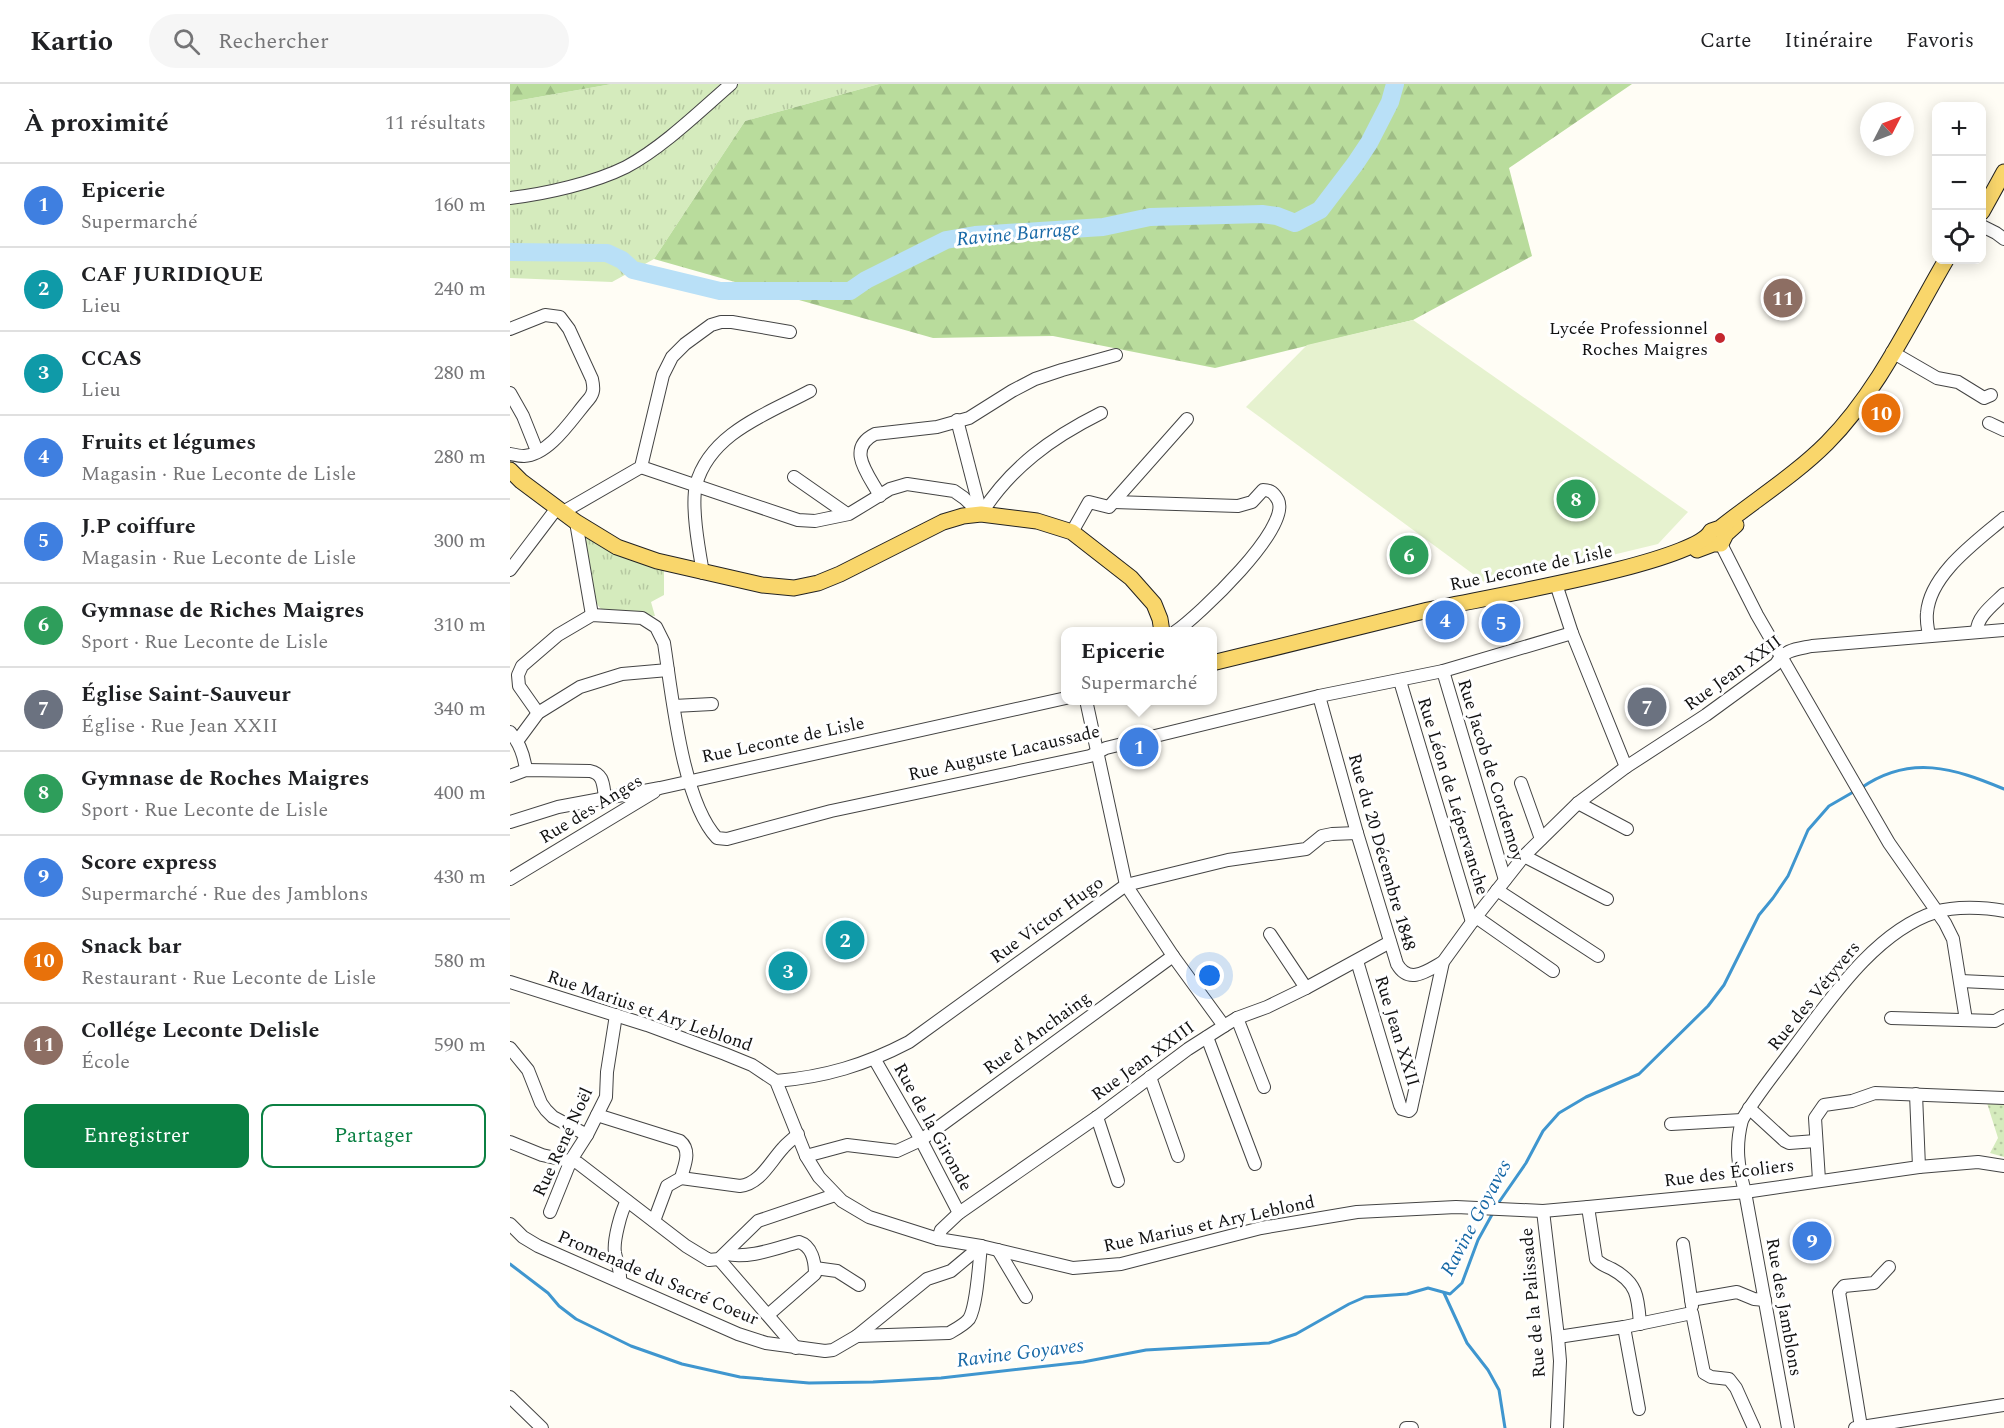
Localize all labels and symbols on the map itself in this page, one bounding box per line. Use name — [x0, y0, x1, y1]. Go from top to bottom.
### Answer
north arrow — [1860, 102, 1914, 156]
water label: Ravine Barrage — [955, 214, 1081, 254]
pin: 11 — [1764, 276, 1802, 320]
place label: Lycée Professionnel Roches Maigres — [1549, 315, 1708, 363]
marker: Lycée Professionnel Roches Maigres — [1713, 331, 1727, 345]
pin: 10 — [1862, 390, 1900, 436]
pin: 8 — [1556, 476, 1596, 522]
pin: 6 — [1390, 532, 1428, 578]
street label: Rue Leconte de Lisle — [1447, 538, 1615, 598]
pin: 4 — [1426, 598, 1464, 642]
pin: 5 — [1482, 600, 1520, 646]
street label: Rue Jean XXII — [1679, 628, 1787, 718]
street label: Rue Jacob de Cordemoy — [1450, 676, 1532, 866]
pin: 7 — [1628, 684, 1666, 730]
street label: Rue Léon de Lépervanche — [1410, 694, 1496, 898]
street label: Rue Leconte de Lisle — [699, 710, 867, 770]
street label: Rue Auguste Lacaussade — [905, 718, 1103, 788]
pin: 1 — [1120, 724, 1158, 770]
street label: Rue du 20 Décembre 1848 — [1341, 750, 1423, 954]
street label: Rue des Anges — [534, 767, 648, 851]
street label: Rue Victor Hugo — [985, 870, 1109, 970]
pin: 2 — [826, 918, 864, 962]
street label: Rue des Vétyvers — [1761, 935, 1867, 1057]
pin: 3 — [768, 948, 808, 994]
your location — [1195, 961, 1224, 990]
street label: Rue Marius et Ary Leblond — [544, 963, 756, 1059]
street label: Rue Jean XXII — [1367, 972, 1427, 1090]
street label: Rue d'Anchaing — [978, 985, 1096, 1081]
street label: Rue Jean XXIII — [1086, 1014, 1200, 1108]
street label: Rue de la Gironde — [887, 1058, 979, 1196]
street label: Rue René Noël — [526, 1083, 600, 1201]
street label: Rue des Écoliers — [1662, 1152, 1796, 1194]
water label: Ravine Goyaves — [1433, 1154, 1519, 1282]
street label: Rue Marius et Ary Leblond — [1101, 1188, 1317, 1260]
pin: 9 — [1792, 1218, 1832, 1264]
street label: Promenade du Sacré Coeur — [553, 1223, 763, 1333]
street label: Rue de la Palissade — [1513, 1227, 1553, 1379]
street label: Rue des Jamblons — [1759, 1236, 1809, 1378]
water label: Ravine Goyaves — [955, 1330, 1085, 1376]

